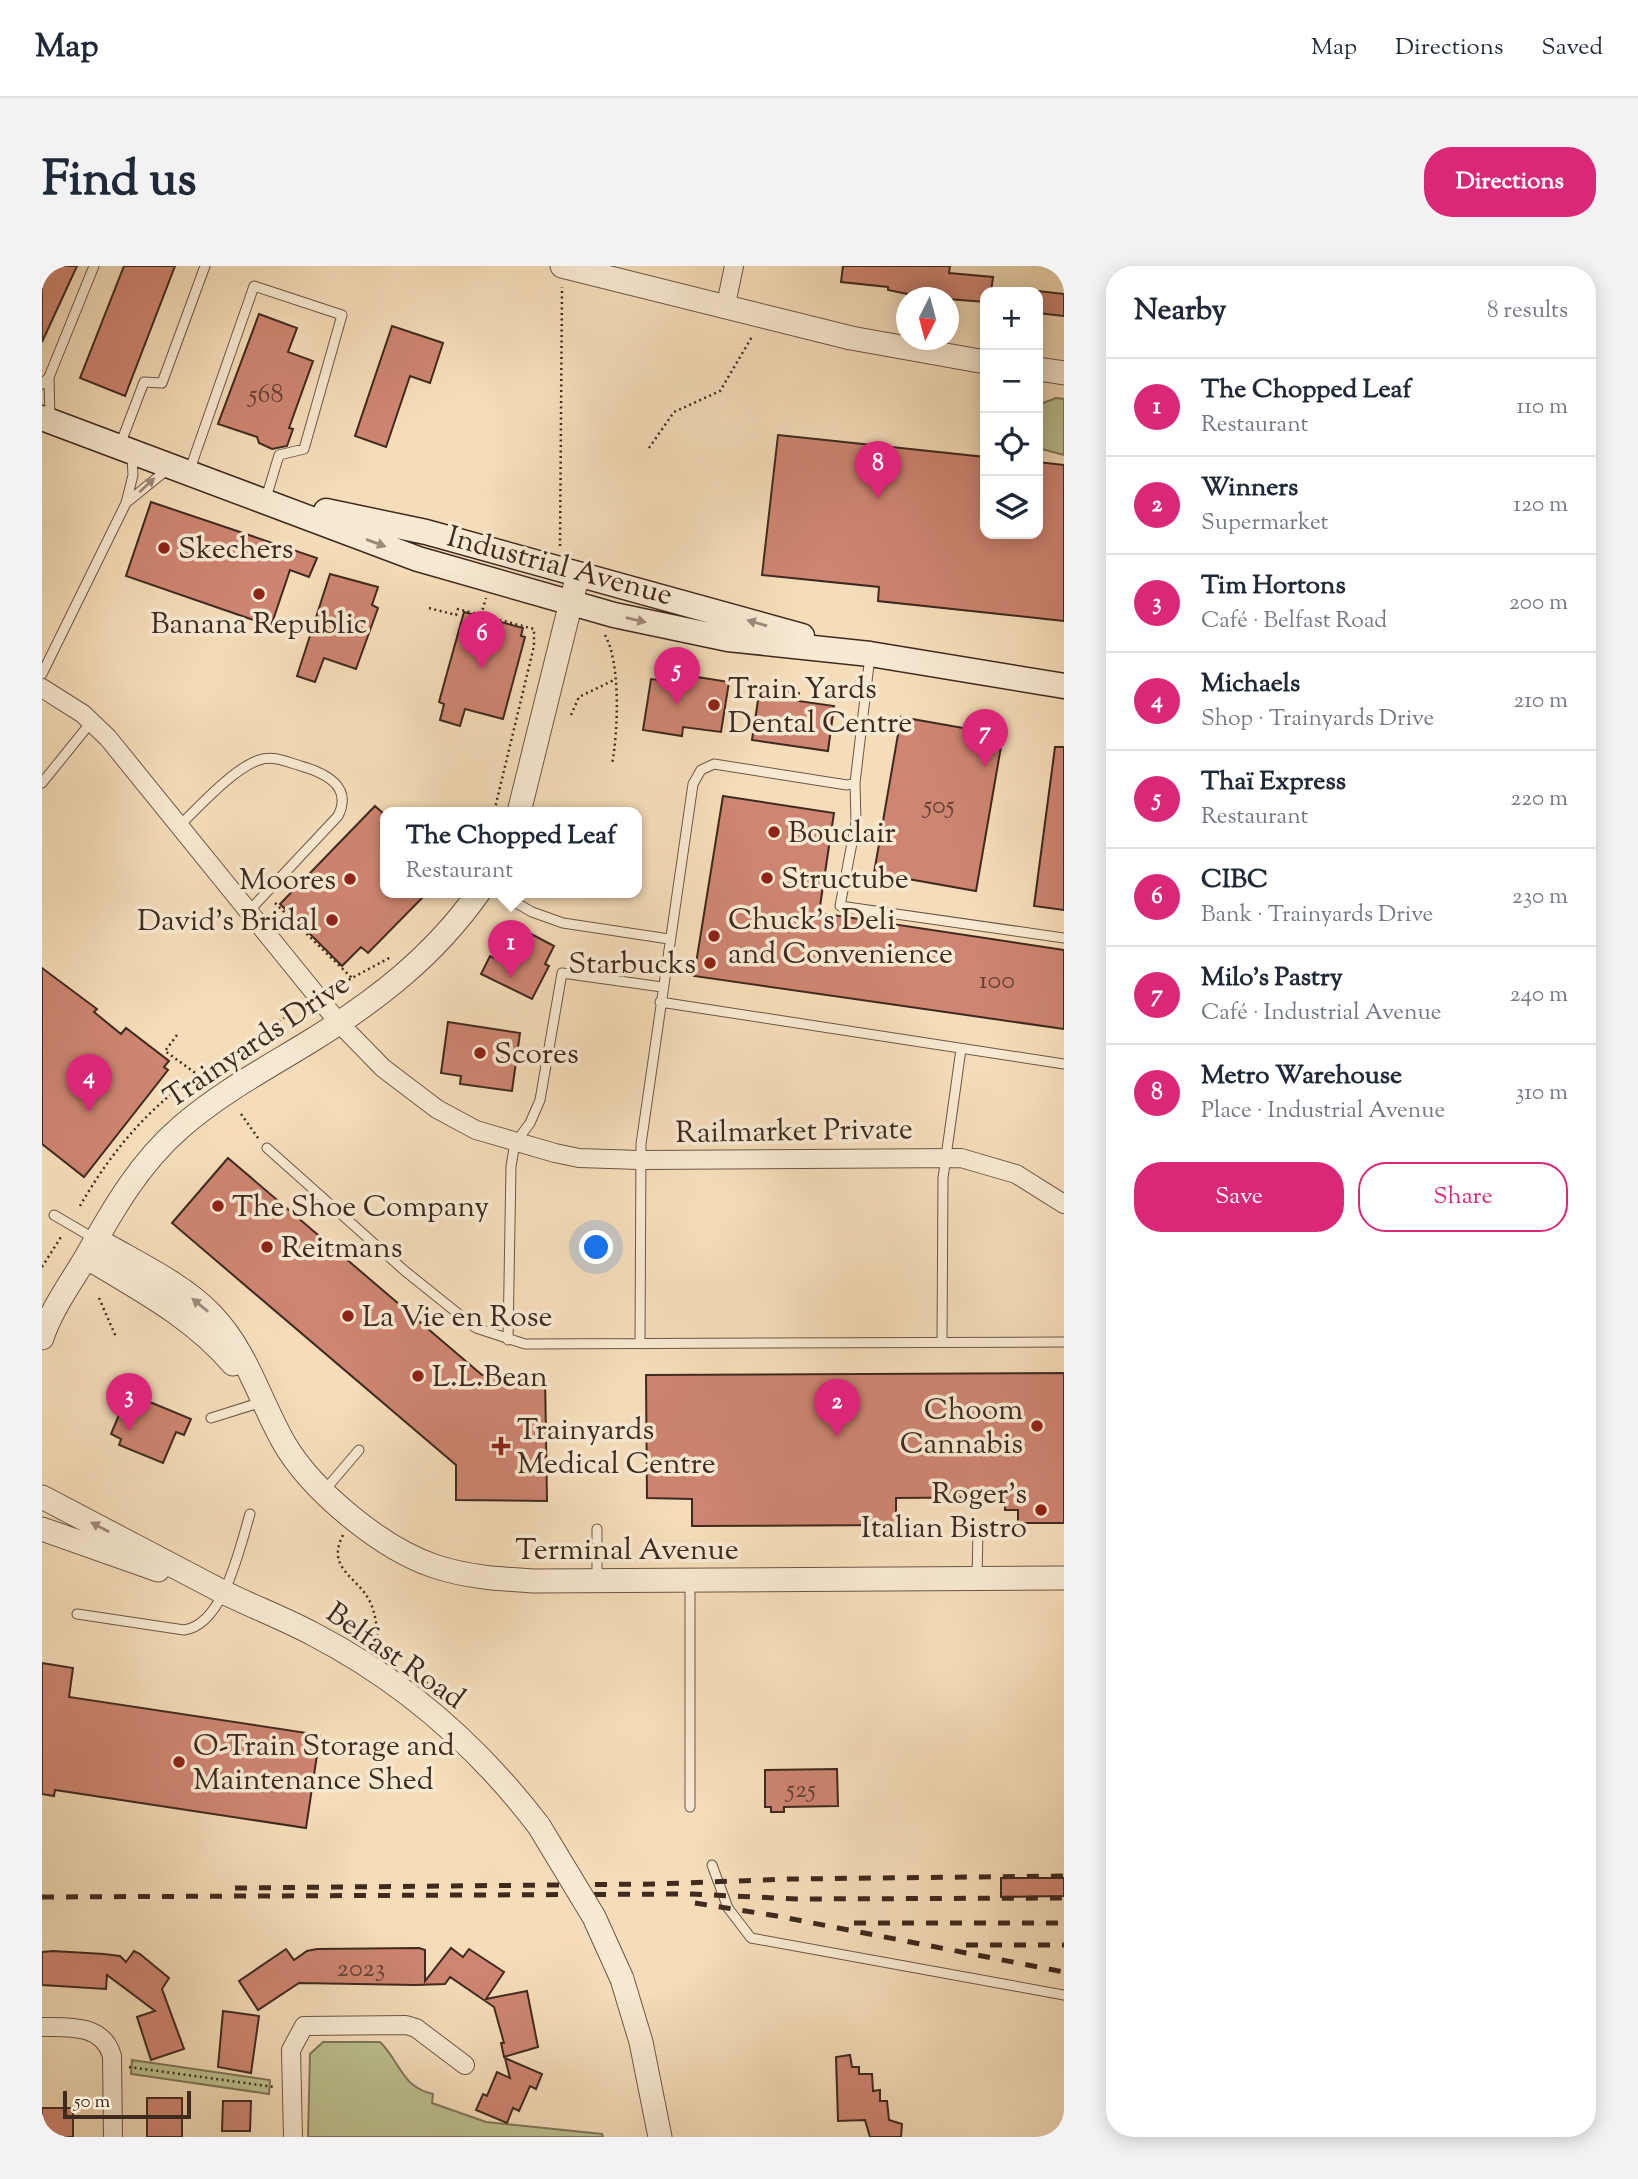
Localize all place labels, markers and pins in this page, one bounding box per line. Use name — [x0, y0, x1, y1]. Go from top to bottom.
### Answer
pin: 8 — [855, 441, 901, 499]
place label: Skechers — [178, 529, 294, 572]
marker: Skechers — [156, 540, 172, 556]
marker: Banana Republic — [251, 586, 267, 602]
place label: Banana Republic — [151, 604, 367, 647]
pin: 6 — [459, 611, 505, 669]
pin: 5 — [654, 647, 700, 705]
place label: Train Yards Dental Centre — [728, 669, 912, 746]
marker: Train Yards Dental Centre — [706, 697, 722, 713]
pin: 7 — [962, 709, 1008, 767]
place label: Bouclair — [788, 813, 896, 856]
marker: Bouclair — [766, 824, 782, 840]
place label: Structube — [781, 859, 909, 902]
place label: Moores — [239, 860, 336, 903]
marker: Structube — [759, 870, 775, 886]
marker: Moores — [342, 871, 358, 887]
place label: Chuck's Deli and Convenience — [728, 900, 953, 977]
place label: David's Bridal — [137, 901, 318, 944]
marker: David's Bridal — [324, 912, 340, 928]
pin: 1 — [488, 920, 534, 978]
marker: Chuck's Deli and Convenience — [706, 928, 722, 944]
place label: Starbucks — [568, 944, 696, 987]
marker: Starbucks — [702, 955, 718, 971]
place label: Scores — [494, 1034, 579, 1077]
marker: Scores — [472, 1045, 488, 1061]
pin: 4 — [66, 1054, 112, 1112]
place label: The Shoe Company — [232, 1187, 489, 1230]
marker: The Shoe Company — [210, 1198, 226, 1214]
place label: Reitmans — [281, 1228, 402, 1271]
marker: Reitmans — [259, 1239, 275, 1255]
place label: La Vie en Rose — [362, 1297, 552, 1340]
marker: La Vie en Rose — [340, 1308, 356, 1324]
place label: L.L.Bean — [432, 1357, 548, 1400]
marker: L.L.Bean — [410, 1368, 426, 1384]
pin: 3 — [106, 1373, 152, 1431]
pin: 2 — [814, 1379, 860, 1437]
place label: Choom Cannabis — [900, 1390, 1023, 1467]
place label: Trainyards Medical Centre — [517, 1410, 716, 1487]
marker: Choom Cannabis — [1029, 1418, 1045, 1434]
marker: Trainyards Medical Centre — [491, 1436, 511, 1456]
place label: Roger's Italian Bistro — [861, 1474, 1027, 1551]
marker: Roger's Italian Bistro — [1033, 1502, 1049, 1518]
place label: O-Train Storage and Maintenance Shed — [193, 1726, 455, 1803]
marker: O-Train Storage and Maintenance Shed — [171, 1754, 187, 1770]

